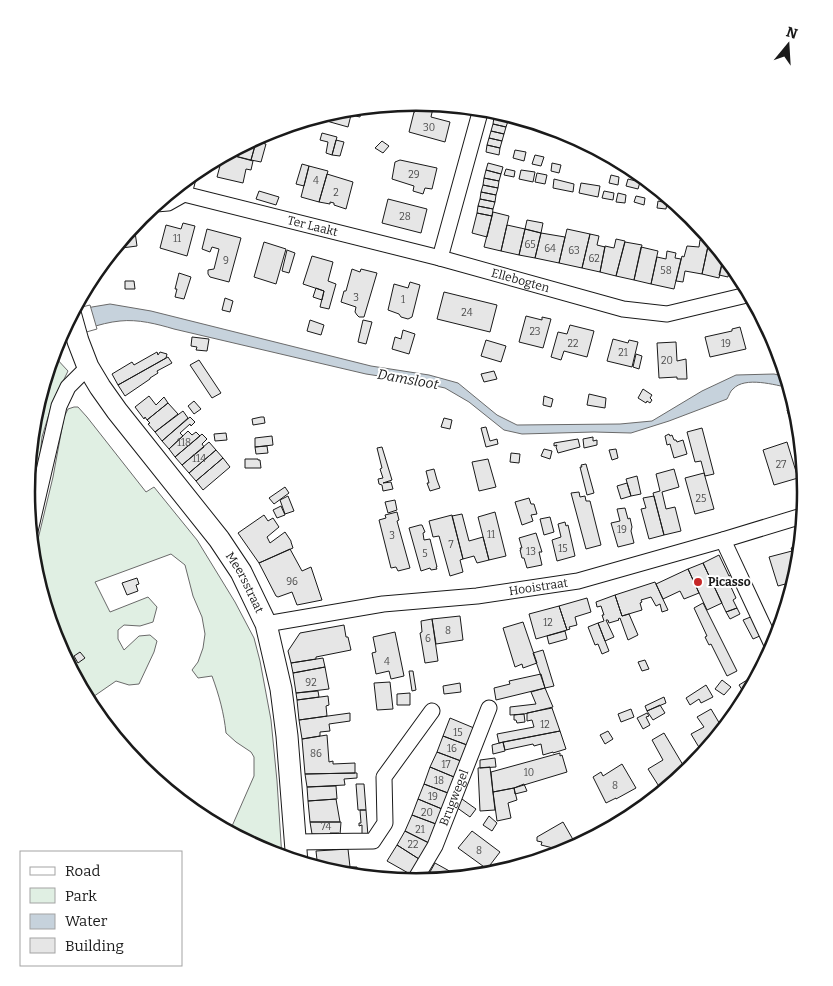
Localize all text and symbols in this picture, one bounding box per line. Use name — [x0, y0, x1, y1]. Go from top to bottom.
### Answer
north arrow — [763, 20, 813, 70]
text: N — [784, 23, 800, 43]
house number: 30 — [423, 122, 435, 134]
house number: 29 — [408, 169, 420, 181]
house number: 4 — [313, 175, 319, 187]
house number: 2 — [333, 187, 339, 199]
house number: 28 — [399, 211, 411, 223]
street label: Ter Laakt — [286, 213, 340, 239]
house number: 11 — [173, 233, 181, 245]
house number: 65 — [524, 239, 536, 251]
house number: 64 — [544, 243, 556, 255]
house number: 63 — [568, 245, 580, 257]
house number: 62 — [588, 253, 600, 265]
house number: 9 — [223, 255, 229, 267]
house number: 58 — [660, 265, 672, 277]
street label: Ellebogten — [490, 266, 551, 295]
house number: 3 — [353, 292, 359, 304]
house number: 1 — [401, 294, 405, 306]
house number: 24 — [461, 307, 473, 319]
house number: 23 — [529, 326, 541, 338]
house number: 22 — [568, 338, 578, 350]
house number: 19 — [721, 338, 731, 350]
house number: 21 — [618, 347, 628, 359]
house number: 20 — [661, 355, 673, 367]
water label: Damsloot — [376, 366, 441, 393]
house number: 118 — [177, 437, 191, 449]
house number: 114 — [192, 453, 206, 465]
house number: 27 — [776, 459, 786, 471]
house number: 25 — [696, 493, 706, 505]
house number: 19 — [617, 524, 627, 536]
house number: 11 — [487, 529, 495, 541]
house number: 3 — [389, 530, 395, 542]
house number: 7 — [448, 539, 454, 551]
house number: 15 — [558, 543, 568, 555]
house number: 13 — [526, 546, 536, 558]
house number: 5 — [422, 548, 428, 560]
street label: Meersstraat — [223, 549, 267, 616]
place label: Picasso — [708, 575, 751, 589]
house number: 96 — [286, 576, 298, 588]
street label: Hooistraat — [508, 576, 569, 598]
marker: Picasso — [692, 576, 704, 588]
house number: 12 — [543, 617, 553, 629]
house number: 8 — [445, 625, 451, 637]
house number: 6 — [425, 633, 431, 645]
house number: 4 — [384, 656, 390, 668]
house number: 92 — [305, 677, 317, 689]
house number: 12 — [540, 719, 550, 731]
house number: 15 — [453, 727, 463, 739]
house number: 16 — [447, 743, 457, 755]
house number: 86 — [310, 748, 322, 760]
house number: 17 — [442, 759, 450, 771]
street label: Brugwegel — [437, 767, 471, 828]
house number: 10 — [524, 767, 534, 779]
house number: 18 — [434, 775, 444, 787]
house number: 8 — [612, 780, 618, 792]
house number: 19 — [428, 791, 438, 803]
house number: 20 — [421, 807, 433, 819]
house number: 74 — [321, 821, 332, 833]
house number: 21 — [415, 824, 425, 836]
house number: 22 — [408, 839, 418, 851]
house number: 8 — [476, 845, 482, 857]
legend — [20, 851, 182, 966]
text: Road — [65, 862, 100, 880]
text: Park — [65, 887, 97, 905]
text: Water — [65, 912, 108, 930]
text: Building — [65, 937, 124, 955]

